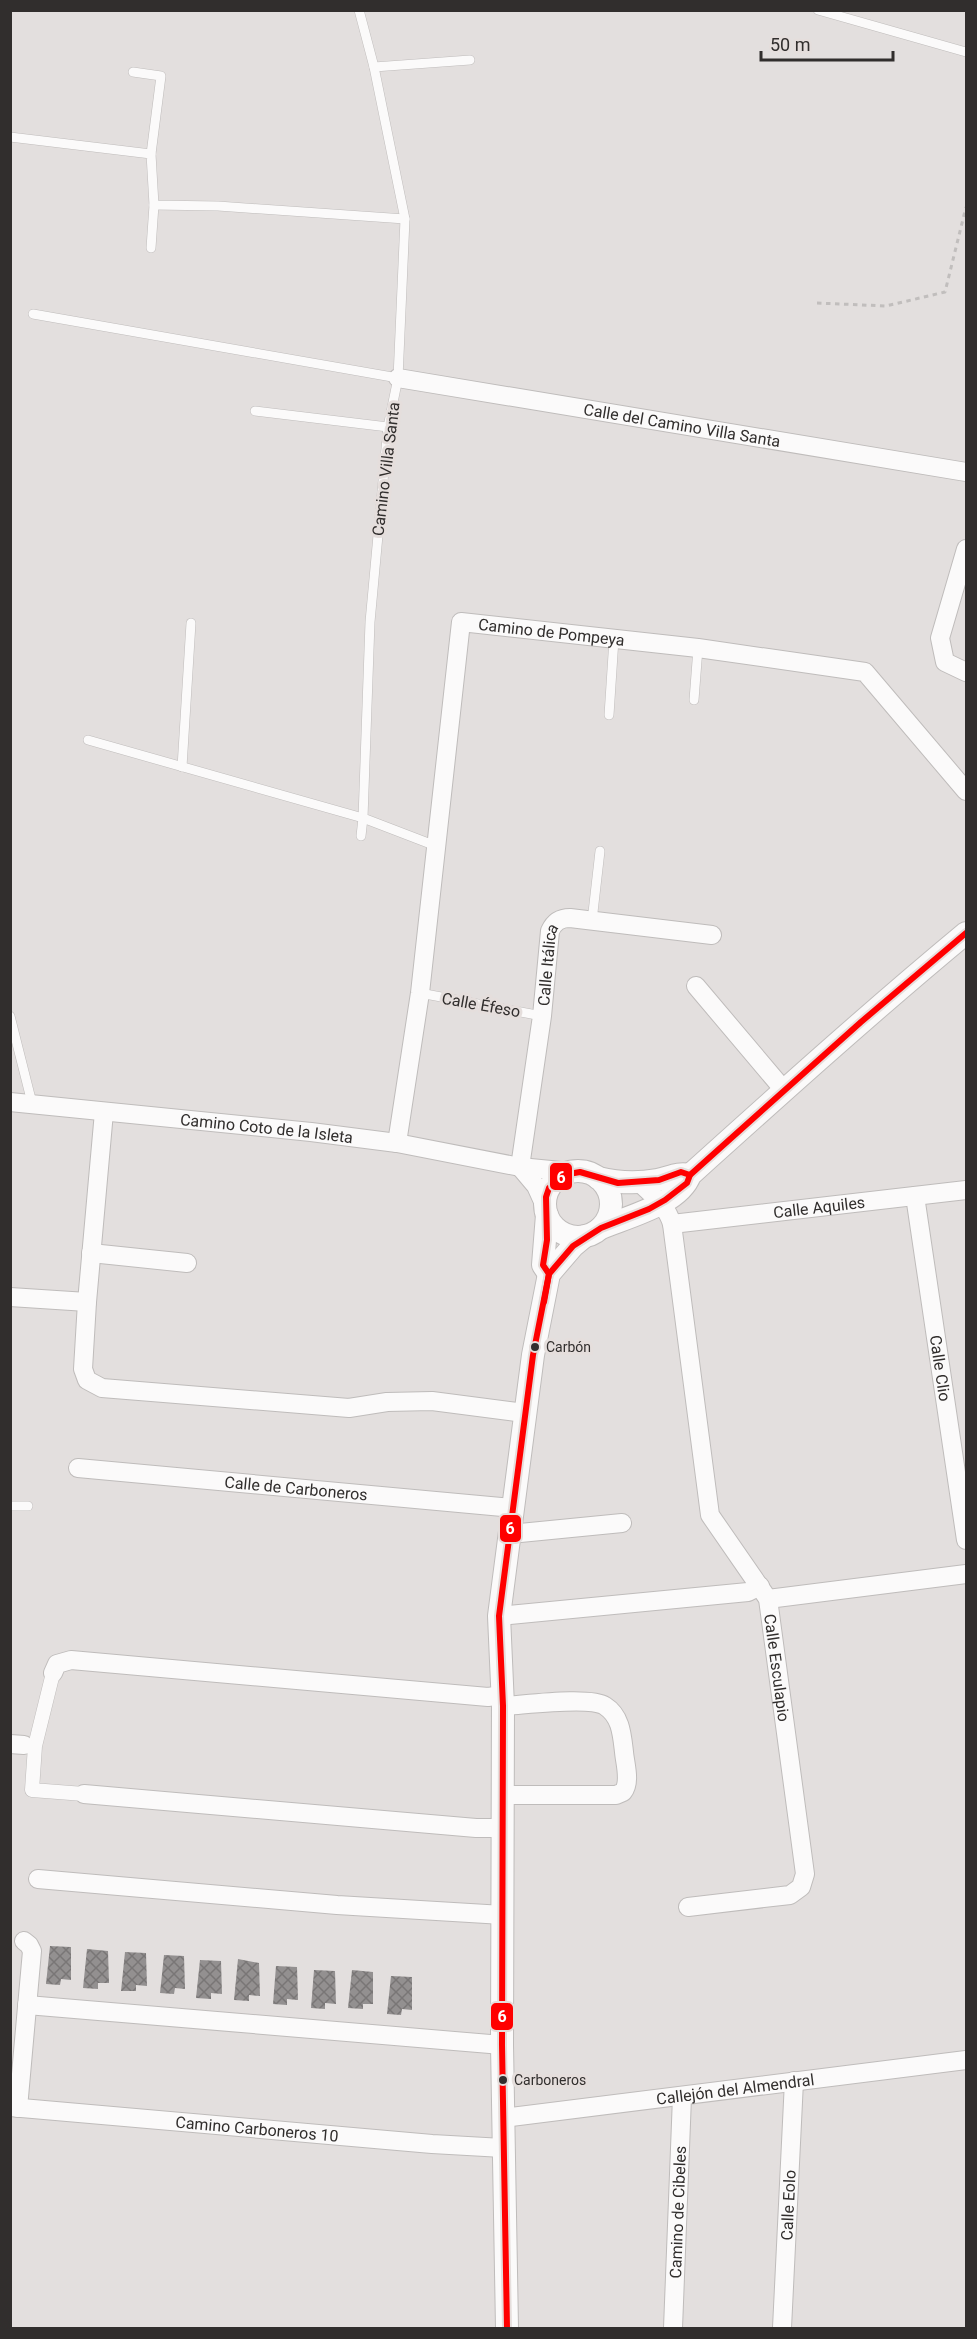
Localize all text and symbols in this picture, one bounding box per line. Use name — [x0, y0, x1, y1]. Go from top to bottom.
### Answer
scale bar — [761, 24, 893, 62]
text: 50 m — [770, 34, 810, 55]
street label: Calle del Camino Villa Santa — [582, 399, 782, 451]
street label: Camino Villa Santa — [368, 401, 404, 537]
street label: Camino de Pompeya — [477, 614, 626, 649]
street label: Calle Itálica — [533, 920, 562, 1007]
street label: Calle Éfeso — [440, 989, 522, 1021]
street label: Camino Coto de la Isleta — [179, 1110, 354, 1147]
line badge: 6 — [549, 1162, 573, 1191]
text: 6 — [556, 1168, 566, 1187]
street label: Calle Aquiles — [772, 1192, 866, 1222]
street label: Calle Clio — [926, 1334, 955, 1402]
place label: Carbón — [546, 1339, 591, 1355]
marker: Carbón — [529, 1341, 541, 1353]
street label: Calle de Carboneros — [224, 1472, 368, 1504]
line badge: 6 — [499, 1514, 522, 1543]
text: 6 — [505, 1519, 515, 1538]
street label: Calle Esculapio — [761, 1613, 794, 1723]
line badge: 6 — [490, 2002, 514, 2031]
text: 6 — [497, 2007, 507, 2026]
street label: Callejón del Almendral — [655, 2070, 815, 2108]
place label: Carboneros — [514, 2072, 586, 2088]
marker: Carboneros — [497, 2074, 509, 2086]
street label: Camino Carboneros 10 — [175, 2112, 339, 2145]
street label: Camino de Cibeles — [665, 2145, 690, 2279]
street label: Calle Eolo — [777, 2169, 799, 2241]

